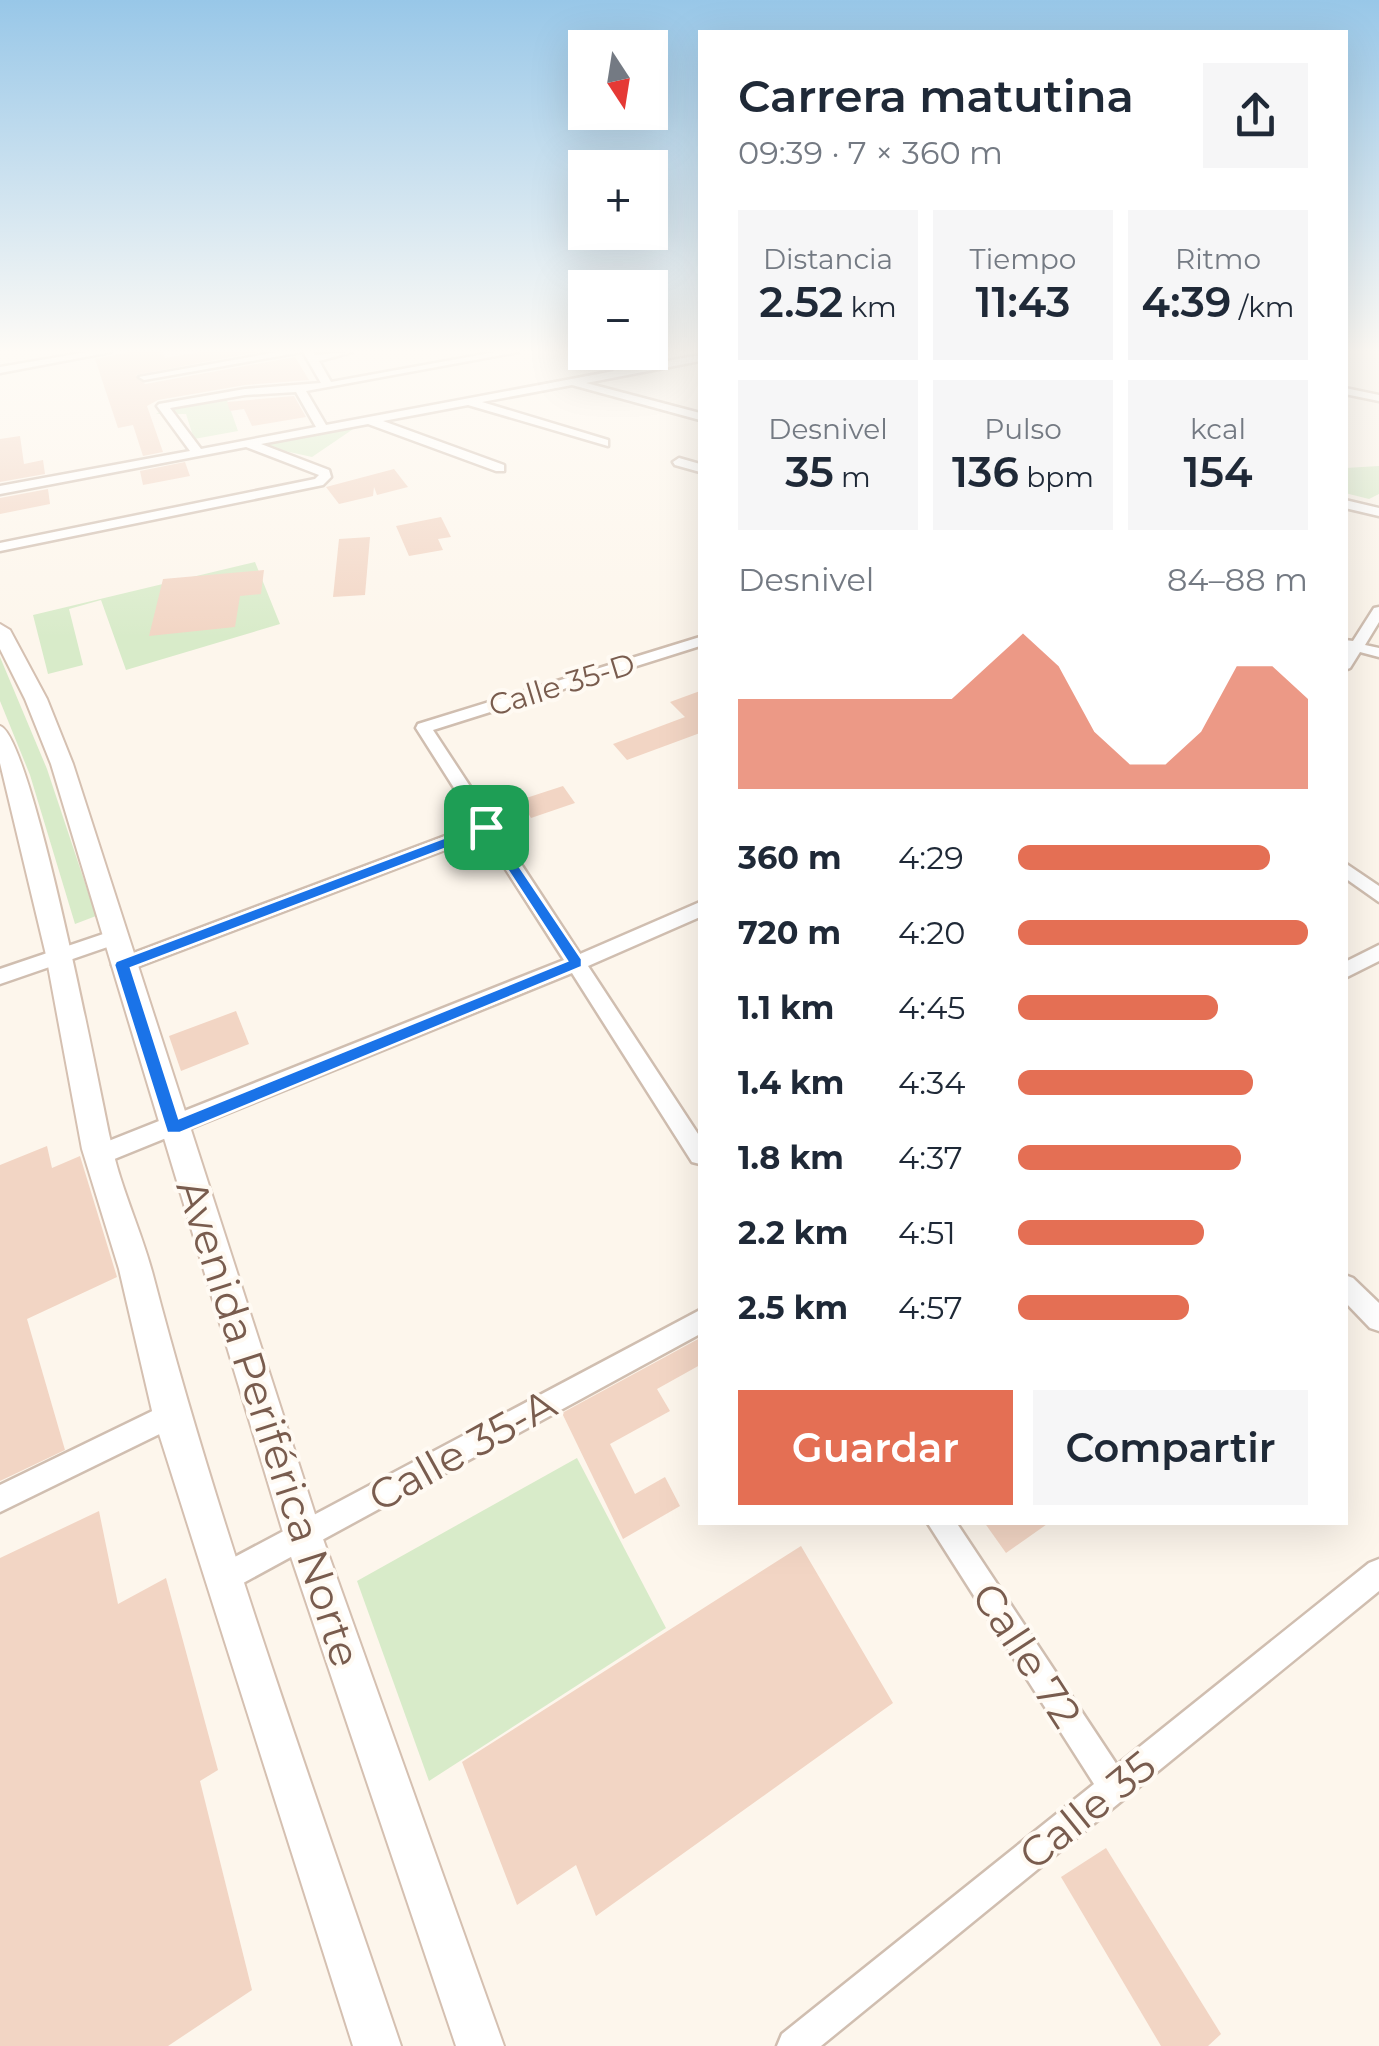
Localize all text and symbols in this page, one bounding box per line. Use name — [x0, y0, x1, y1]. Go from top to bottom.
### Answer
north arrow — [568, 30, 668, 130]
map controls — [568, 30, 668, 370]
button: share — [1203, 63, 1308, 168]
text: Carrera matutina — [738, 68, 1134, 123]
text: 09:39 · 7 × 360 m — [738, 133, 1003, 172]
button: + — [568, 150, 668, 250]
text: Distancia — [763, 242, 893, 276]
text: Tiempo — [970, 242, 1076, 276]
text: Ritmo — [1175, 242, 1261, 276]
button: − — [568, 270, 668, 370]
text: 2.52 — [759, 276, 843, 328]
text: 11:43 — [976, 276, 1070, 328]
text: 4:39 — [1142, 276, 1231, 328]
text: km — [843, 290, 897, 324]
text: /km — [1231, 290, 1294, 324]
text: Desnivel — [768, 412, 888, 446]
text: Pulso — [984, 412, 1062, 446]
text: kcal — [1190, 412, 1246, 446]
text: 35 — [785, 446, 834, 498]
text: 136 — [952, 446, 1019, 498]
text: 154 — [1183, 446, 1253, 498]
text: m — [834, 460, 871, 494]
text: bpm — [1019, 460, 1094, 494]
text: Desnivel — [738, 560, 874, 599]
text: 84–88 m — [1167, 560, 1308, 599]
street label: Calle 35-D — [484, 645, 639, 724]
pin — [444, 785, 529, 870]
icon: arrive — [459, 800, 514, 855]
text: 360 m — [738, 838, 842, 877]
text: 4:29 — [898, 838, 964, 877]
text: 720 m — [738, 913, 841, 952]
text: 4:20 — [898, 913, 965, 952]
text: 1.1 km — [738, 988, 834, 1027]
text: 4:45 — [898, 988, 965, 1027]
text: 1.4 km — [738, 1063, 844, 1102]
text: 4:34 — [898, 1063, 965, 1102]
text: 1.8 km — [738, 1138, 844, 1177]
text: 4:37 — [898, 1138, 963, 1177]
street label: Avenida Periférica Norte — [166, 1173, 372, 1673]
text: 2.2 km — [738, 1213, 848, 1252]
text: 4:51 — [898, 1213, 956, 1252]
text: 2.5 km — [738, 1288, 848, 1327]
text: 4:57 — [898, 1288, 963, 1327]
street label: Calle 35-A — [359, 1377, 565, 1523]
button: Guardar — [738, 1390, 1013, 1505]
button: Compartir — [1033, 1390, 1308, 1505]
street label: Calle 72 — [961, 1573, 1093, 1737]
street label: Calle 35 — [1008, 1739, 1166, 1881]

